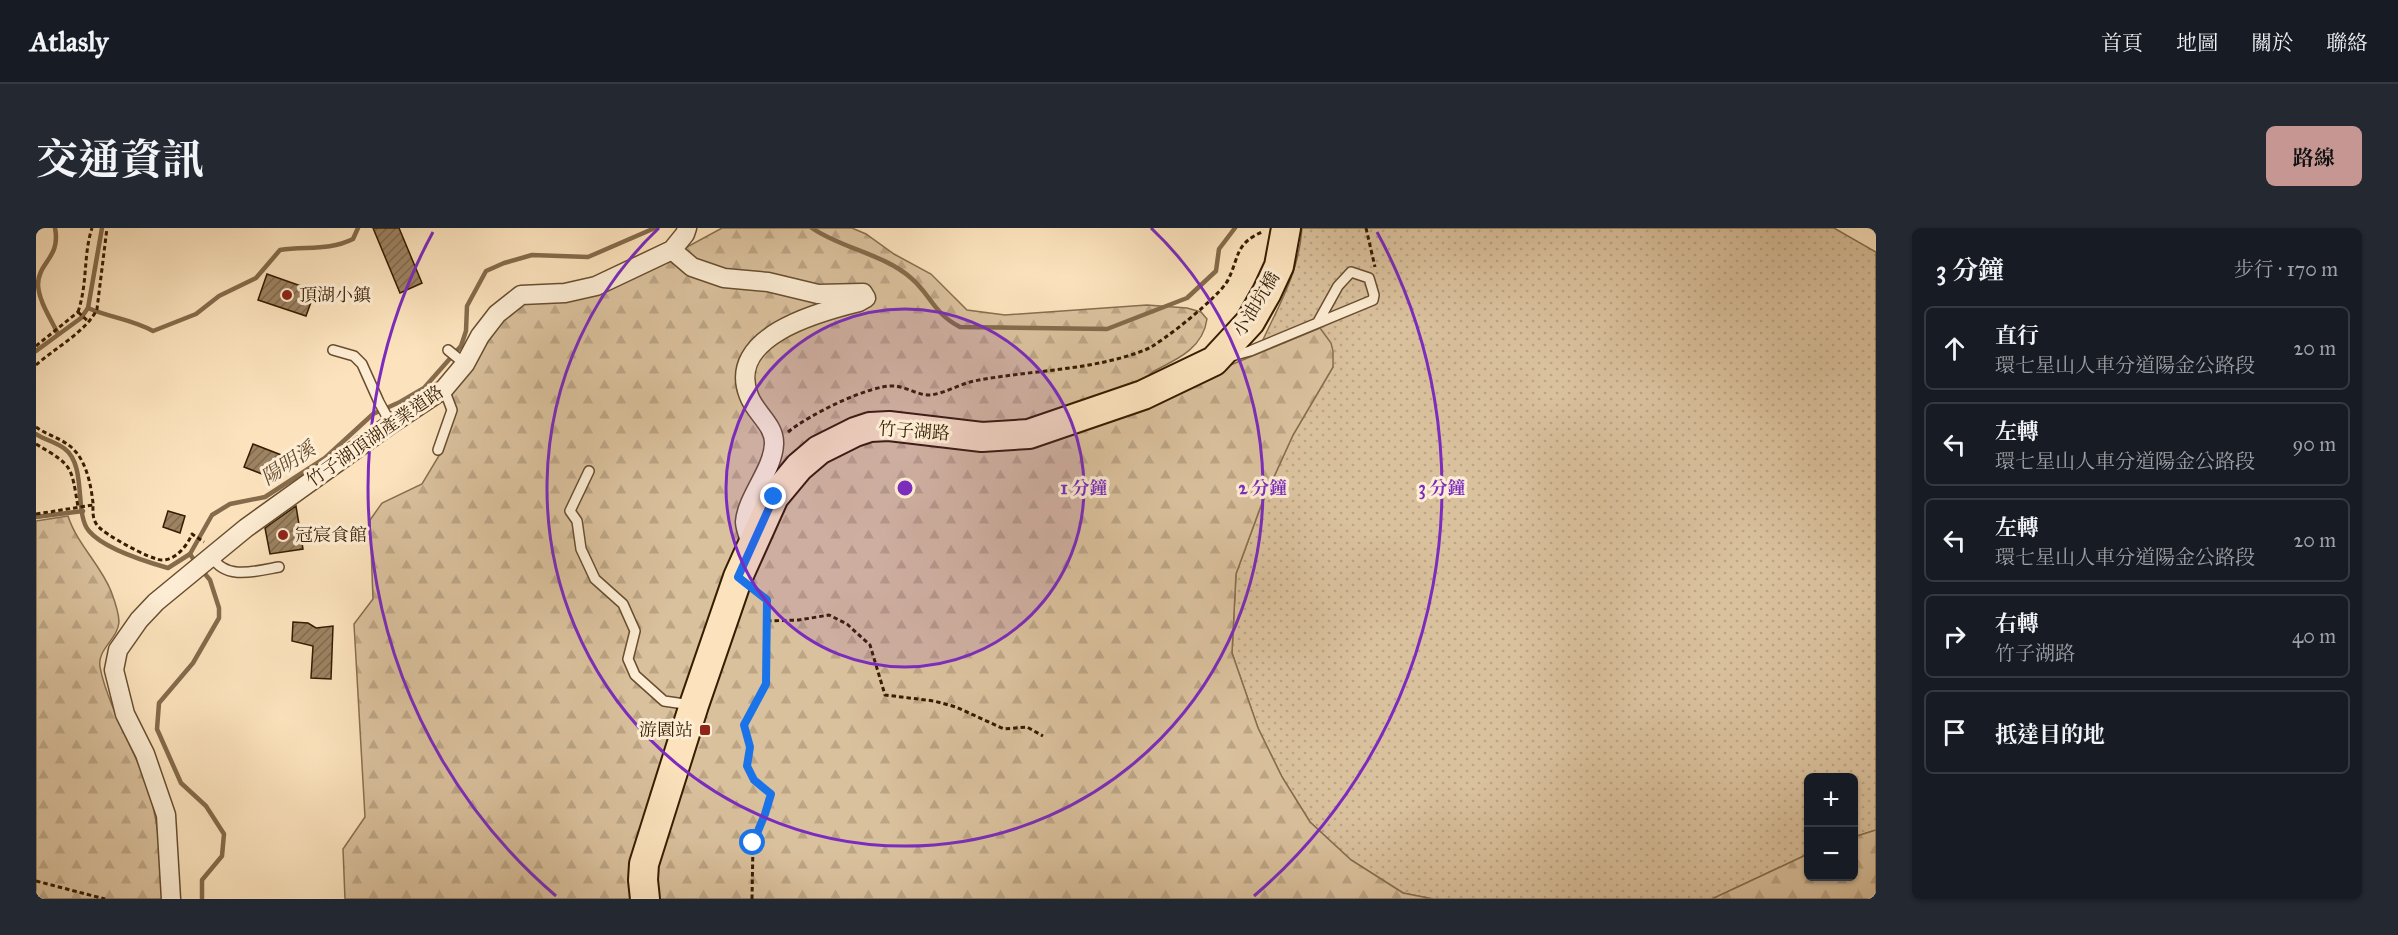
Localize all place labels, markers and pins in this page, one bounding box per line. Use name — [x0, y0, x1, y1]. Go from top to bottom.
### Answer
place label: 頂湖小鎮 — [299, 284, 371, 306]
marker: 頂湖小鎮 — [280, 288, 294, 302]
centre of rings — [895, 478, 915, 498]
place label: 冠宸食館 — [295, 524, 367, 546]
marker: 冠宸食館 — [276, 528, 290, 542]
place label: 游園站 — [639, 719, 693, 741]
marker: 游園站 — [698, 723, 712, 737]

